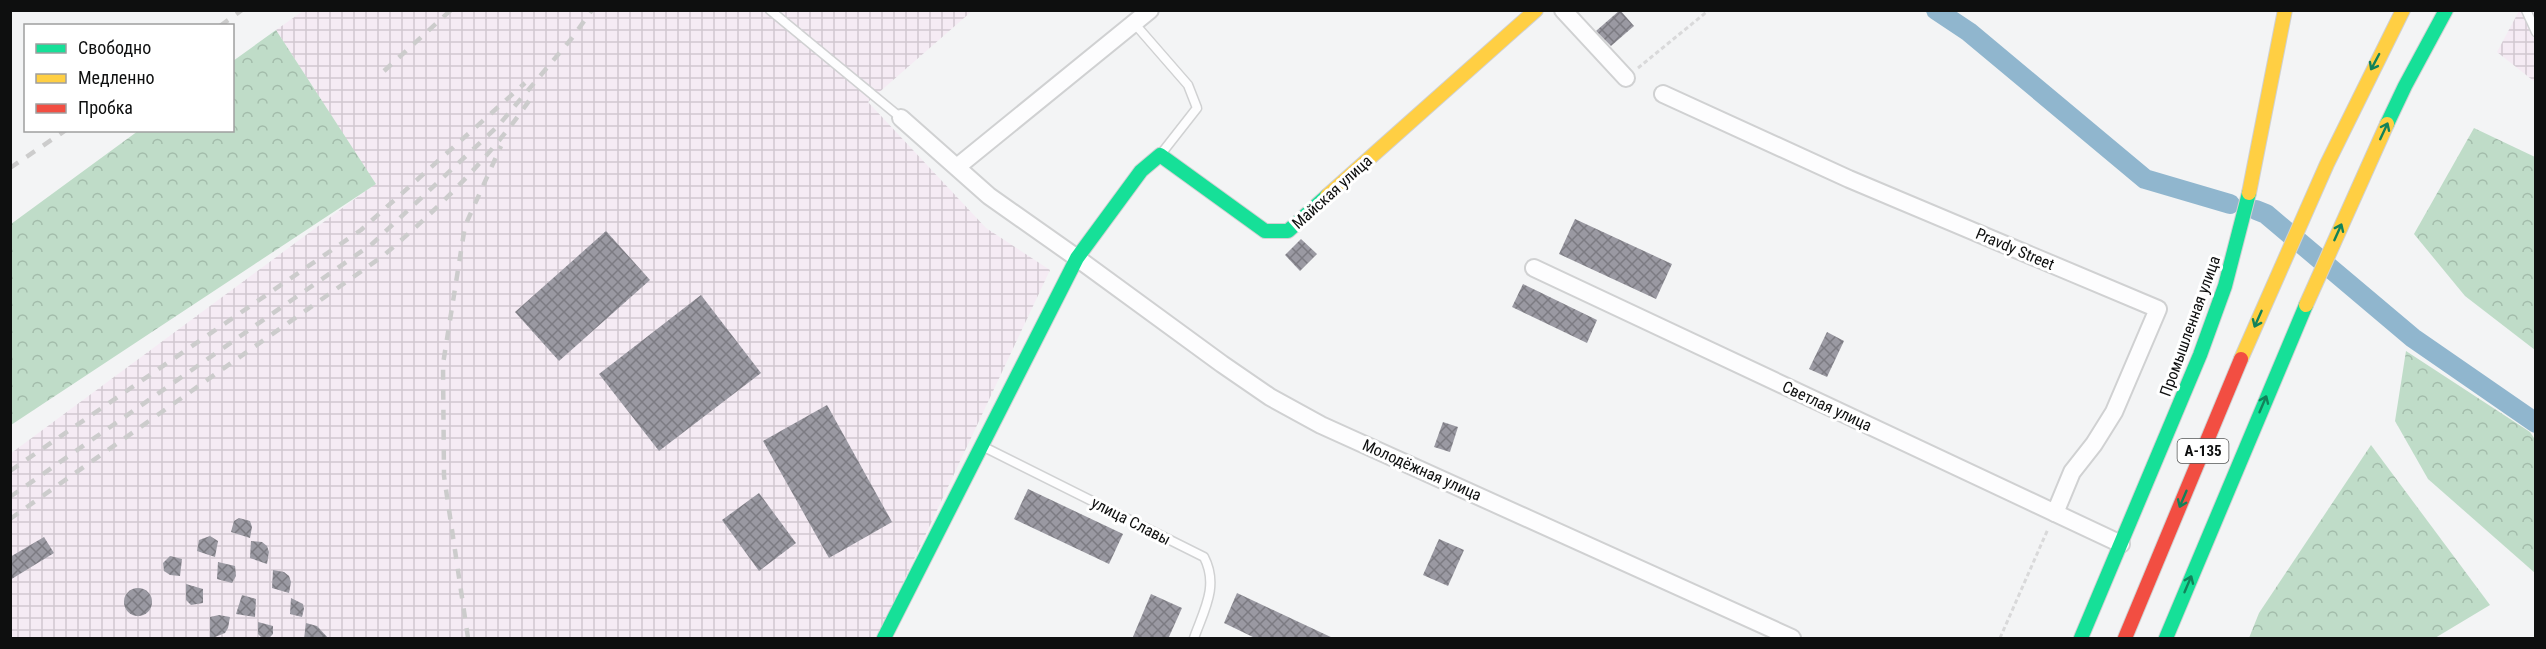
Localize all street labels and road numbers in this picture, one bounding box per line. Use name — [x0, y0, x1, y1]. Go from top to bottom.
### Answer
street label: Майская улица — [1288, 151, 1376, 233]
street label: Pravdy Street — [1973, 224, 2057, 274]
street label: Промышленная улица — [2156, 253, 2224, 399]
street label: Светлая улица — [1779, 377, 1875, 435]
street label: Молодёжная улица — [1360, 435, 1484, 505]
road number: А-135 — [2178, 439, 2228, 463]
street label: улица Славы — [1088, 493, 1174, 549]

